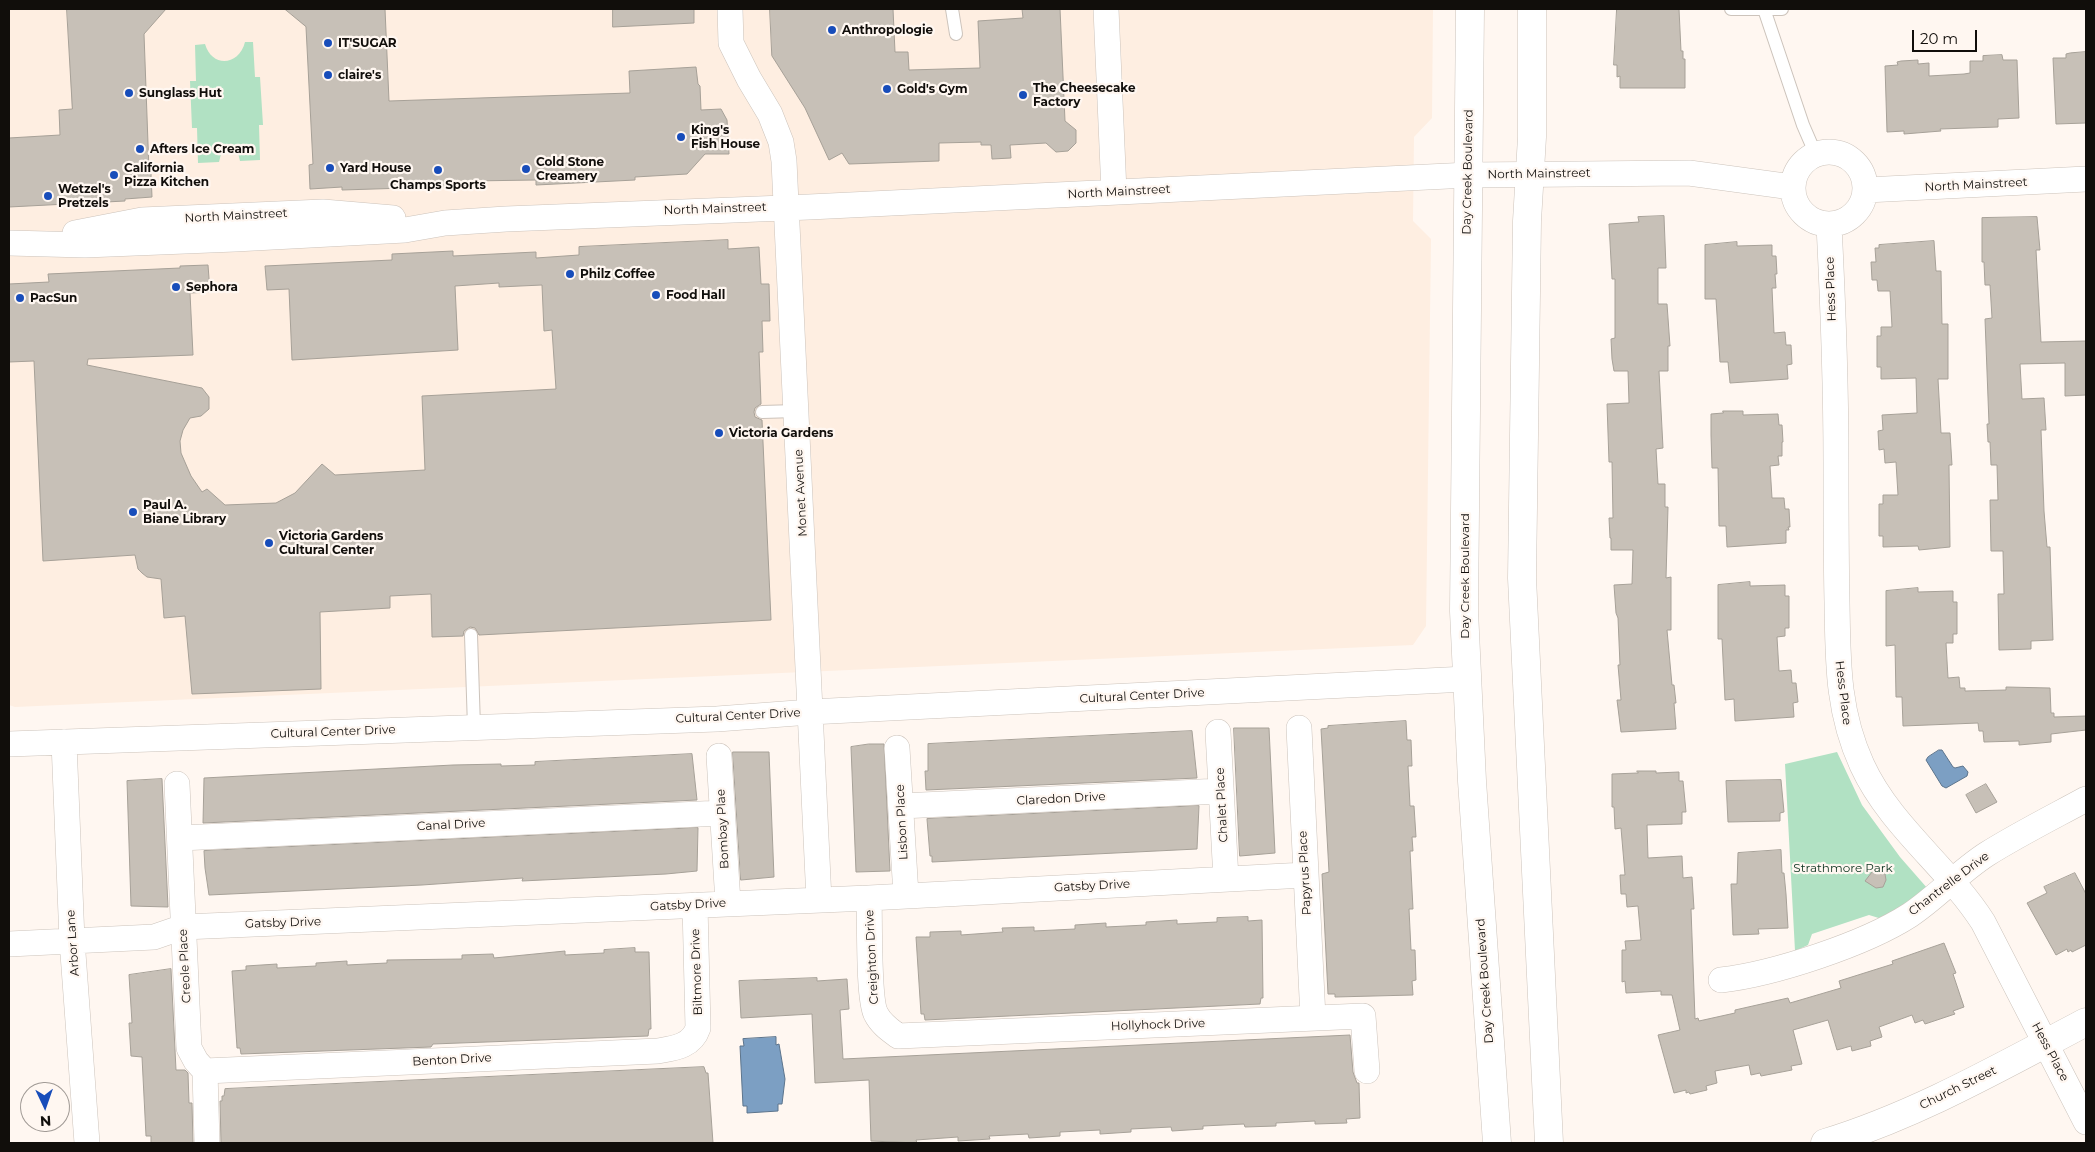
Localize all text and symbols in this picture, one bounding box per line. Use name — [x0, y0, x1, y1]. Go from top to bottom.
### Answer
scale bar — [1915, 20, 1980, 52]
place label: Anthropologie — [842, 23, 933, 37]
marker: Anthropologie — [826, 24, 838, 36]
text: 20 m — [1920, 29, 1958, 48]
place label: IT'SUGAR — [338, 36, 397, 50]
marker: IT'SUGAR — [322, 37, 334, 49]
place label: claire's — [338, 68, 381, 82]
marker: claire's — [322, 69, 334, 81]
place label: The Cheesecake Factory — [1033, 81, 1135, 109]
place label: Gold's Gym — [897, 82, 968, 96]
marker: Gold's Gym — [881, 83, 893, 95]
place label: Sunglass Hut — [139, 86, 222, 100]
marker: Sunglass Hut — [123, 87, 135, 99]
marker: The Cheesecake Factory — [1017, 89, 1029, 101]
street label: Day Creek Boulevard — [1460, 109, 1476, 235]
place label: King's Fish House — [691, 123, 760, 151]
marker: King's Fish House — [675, 131, 687, 143]
place label: Afters Ice Cream — [150, 142, 254, 156]
marker: Afters Ice Cream — [134, 143, 146, 155]
place label: Cold Stone Creamery — [536, 155, 604, 183]
place label: California Pizza Kitchen — [124, 161, 209, 189]
place label: Yard House — [340, 161, 411, 175]
marker: Yard House — [324, 162, 336, 174]
marker: Cold Stone Creamery — [520, 163, 532, 175]
marker: Champs Sports — [432, 164, 444, 176]
street label: North Mainstreet — [1487, 166, 1591, 182]
marker: California Pizza Kitchen — [108, 169, 120, 181]
street label: North Mainstreet — [1924, 175, 2028, 195]
place label: Champs Sports — [390, 178, 486, 192]
place label: Wetzel's Pretzels — [58, 182, 111, 210]
street label: North Mainstreet — [1067, 182, 1171, 202]
marker: Wetzel's Pretzels — [42, 190, 54, 202]
street label: North Mainstreet — [663, 200, 767, 218]
street label: North Mainstreet — [184, 206, 288, 226]
street label: Hess Place — [1823, 256, 1839, 322]
place label: Philz Coffee — [580, 267, 655, 281]
marker: Philz Coffee — [564, 268, 576, 280]
place label: Sephora — [186, 280, 238, 294]
marker: Sephora — [170, 281, 182, 293]
place label: Food Hall — [666, 288, 725, 302]
marker: Food Hall — [650, 289, 662, 301]
place label: PacSun — [30, 291, 77, 305]
marker: PacSun — [14, 292, 26, 304]
place label: Victoria Gardens — [729, 426, 833, 440]
marker: Victoria Gardens — [713, 427, 725, 439]
street label: Monet Avenue — [792, 449, 810, 537]
place label: Paul A. Biane Library — [143, 498, 226, 526]
marker: Paul A. Biane Library — [127, 506, 139, 518]
street label: Day Creek Boulevard — [1458, 513, 1472, 639]
place label: Victoria Gardens Cultural Center — [279, 529, 383, 557]
marker: Victoria Gardens Cultural Center — [263, 537, 275, 549]
street label: Hess Place — [1832, 660, 1854, 726]
street label: Cultural Center Drive — [1079, 686, 1205, 706]
street label: Cultural Center Drive — [675, 706, 801, 726]
street label: Cultural Center Drive — [270, 723, 396, 741]
street label: Chalet Place — [1213, 767, 1231, 843]
street label: Lisbon Place — [893, 784, 911, 860]
street label: Bombay Plae — [714, 789, 732, 869]
street label: Claredon Drive — [1016, 789, 1106, 809]
street label: Canal Drive — [416, 816, 486, 834]
street label: Papyrus Place — [1296, 830, 1314, 916]
street label: Chantrelle Drive — [1906, 849, 1992, 919]
park label: Strathmore Park — [1793, 861, 1893, 875]
street label: Gatsby Drive — [1054, 877, 1130, 895]
street label: Gatsby Drive — [650, 896, 726, 914]
street label: Arbor Lane — [63, 909, 83, 977]
street label: Creighton Drive — [862, 909, 882, 1005]
street label: Gatsby Drive — [245, 914, 321, 932]
street label: Day Creek Boulevard — [1473, 918, 1497, 1044]
street label: Creole Place — [176, 928, 194, 1004]
street label: Biltmore Drive — [688, 928, 706, 1016]
street label: Hollyhock Drive — [1111, 1016, 1205, 1034]
street label: Hess Place — [2028, 1020, 2072, 1084]
street label: Benton Drive — [412, 1051, 492, 1069]
street label: Church Street — [1917, 1063, 1999, 1113]
north arrow — [20, 1082, 70, 1132]
text: N — [40, 1112, 52, 1130]

